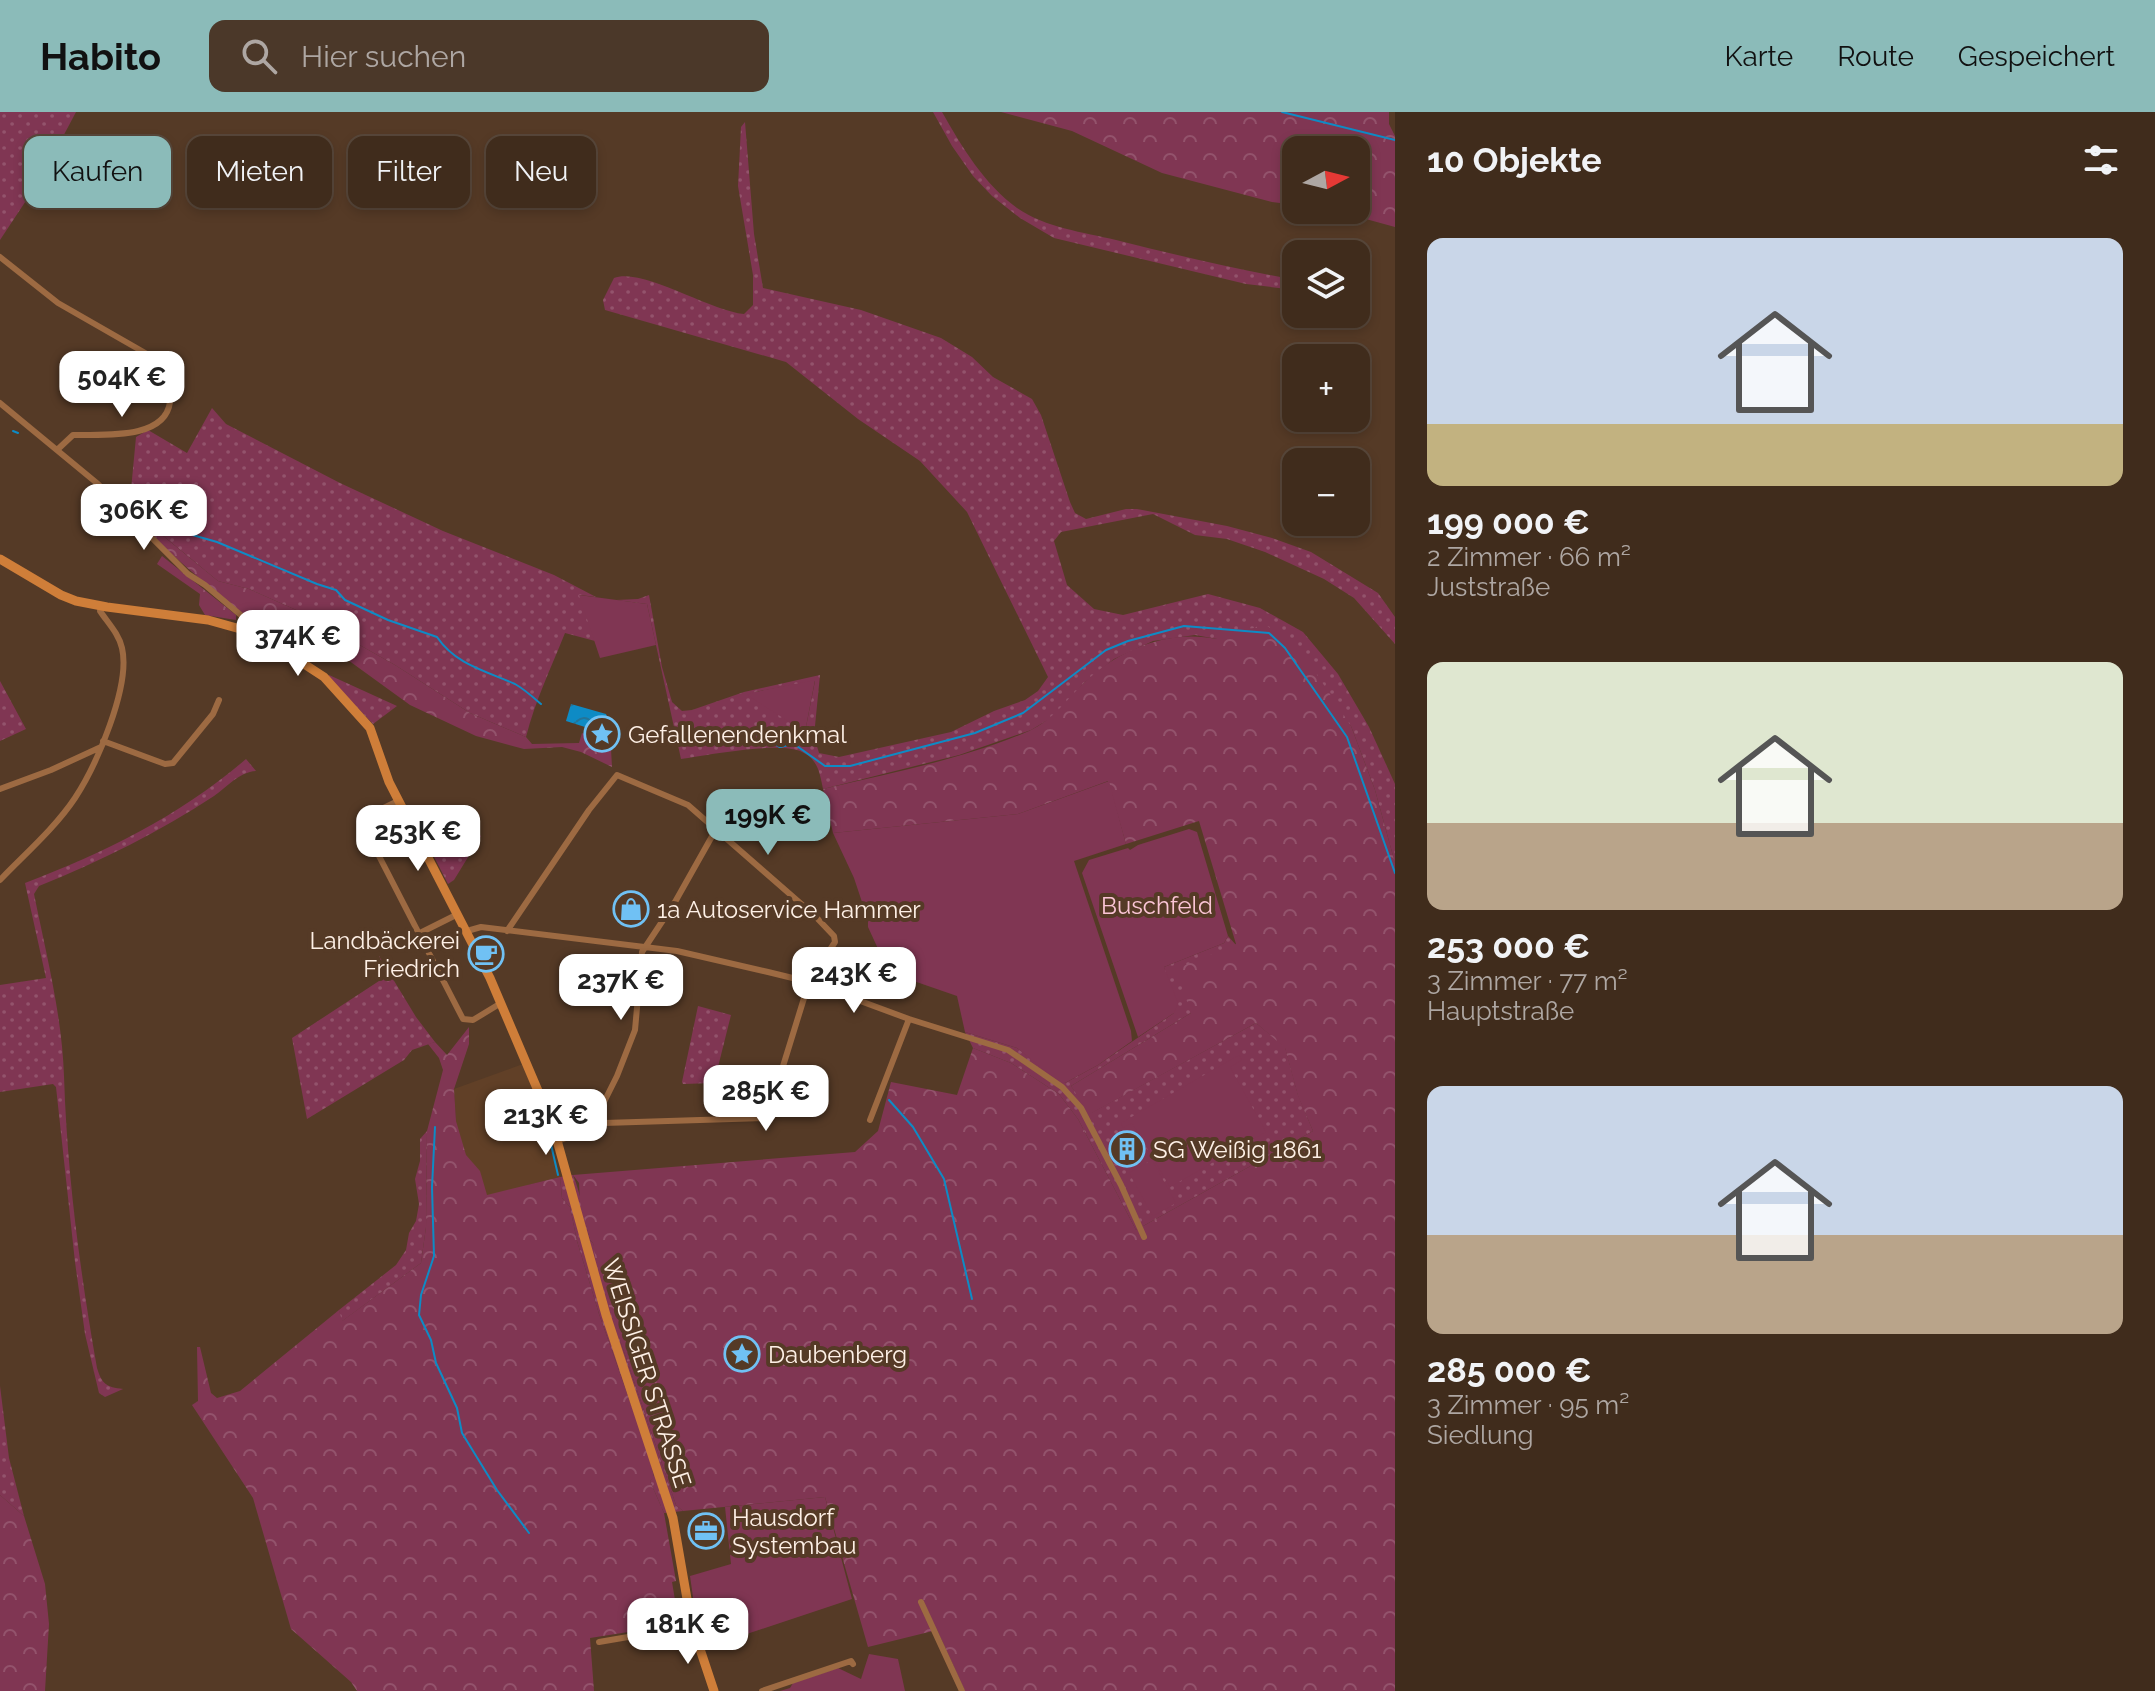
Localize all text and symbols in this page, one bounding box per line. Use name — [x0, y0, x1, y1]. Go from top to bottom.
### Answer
search box — [209, 20, 769, 92]
text: Habito — [40, 34, 161, 79]
icon: search — [237, 34, 281, 78]
text: Hier suchen — [301, 39, 466, 74]
text: Karte — [1724, 40, 1793, 73]
text: Route — [1837, 40, 1914, 73]
text: Gespeichert — [1958, 40, 2115, 73]
chip: Kaufen — [24, 136, 171, 208]
chip: Mieten — [187, 136, 332, 208]
chip: Filter — [348, 136, 470, 208]
chip: Neu — [486, 136, 596, 208]
north arrow — [1282, 136, 1370, 224]
map controls — [1282, 136, 1370, 536]
icon: filters — [2079, 138, 2123, 182]
text: 10 Objekte — [1427, 140, 1602, 180]
button: layers — [1282, 240, 1370, 328]
icon: home — [1703, 290, 1847, 434]
button: + — [1282, 344, 1370, 432]
pin: 504K € — [57, 351, 187, 419]
text: 504K € — [77, 362, 167, 392]
button: − — [1282, 448, 1370, 536]
pin: 306K € — [79, 484, 209, 552]
text: 306K € — [99, 495, 189, 525]
text: 199 000 € — [1427, 502, 1590, 542]
text: 2 Zimmer · 66 m² — [1427, 542, 1631, 572]
text: Juststraße — [1427, 572, 1550, 602]
pin: 374K € — [233, 610, 363, 678]
text: 374K € — [255, 621, 342, 651]
icon: home — [1703, 714, 1847, 858]
place icon: Gefallenendenkmal — [583, 715, 621, 753]
place label: Gefallenendenkmal — [628, 720, 847, 749]
pin: 199K € — [703, 789, 833, 857]
text: 199K € — [724, 800, 812, 830]
pin: 253K € — [353, 805, 483, 873]
text: 253K € — [374, 816, 462, 846]
shop icon: 1a Autoservice Hammer — [612, 890, 650, 928]
park label: Buschfeld — [1101, 891, 1213, 920]
place label: 1a Autoservice Hammer — [657, 895, 921, 924]
place label: Landbäckerei Friedrich — [309, 926, 460, 983]
text: 253 000 € — [1427, 926, 1590, 966]
cafe icon: Landbäckerei Friedrich — [467, 935, 505, 973]
pin: 243K € — [789, 947, 919, 1015]
pin: 237K € — [556, 954, 686, 1022]
text: 243K € — [810, 958, 898, 988]
text: 237K € — [577, 965, 665, 995]
text: 3 Zimmer · 77 m² — [1427, 966, 1628, 996]
text: Hauptstraße — [1427, 996, 1574, 1026]
pin: 285K € — [701, 1065, 831, 1133]
text: 285K € — [722, 1076, 810, 1106]
pin: 213K € — [481, 1089, 611, 1157]
text: 213K € — [503, 1100, 589, 1130]
building icon: SG Weißig 1861 — [1108, 1130, 1146, 1168]
place label: SG Weißig 1861 — [1153, 1135, 1322, 1164]
icon: home — [1703, 1138, 1847, 1282]
street label: WEISSIGER STRASSE — [596, 1255, 698, 1491]
place icon: Daubenberg — [723, 1335, 761, 1373]
place label: Daubenberg — [768, 1340, 907, 1369]
text: 285 000 € — [1427, 1350, 1592, 1390]
text: 3 Zimmer · 95 m² — [1427, 1390, 1629, 1420]
text: Siedlung — [1427, 1420, 1534, 1450]
place label: Hausdorf Systembau — [732, 1503, 857, 1560]
office icon: Hausdorf Systembau — [687, 1512, 725, 1550]
pin: 181K € — [623, 1598, 753, 1666]
text: 181K € — [645, 1609, 731, 1639]

